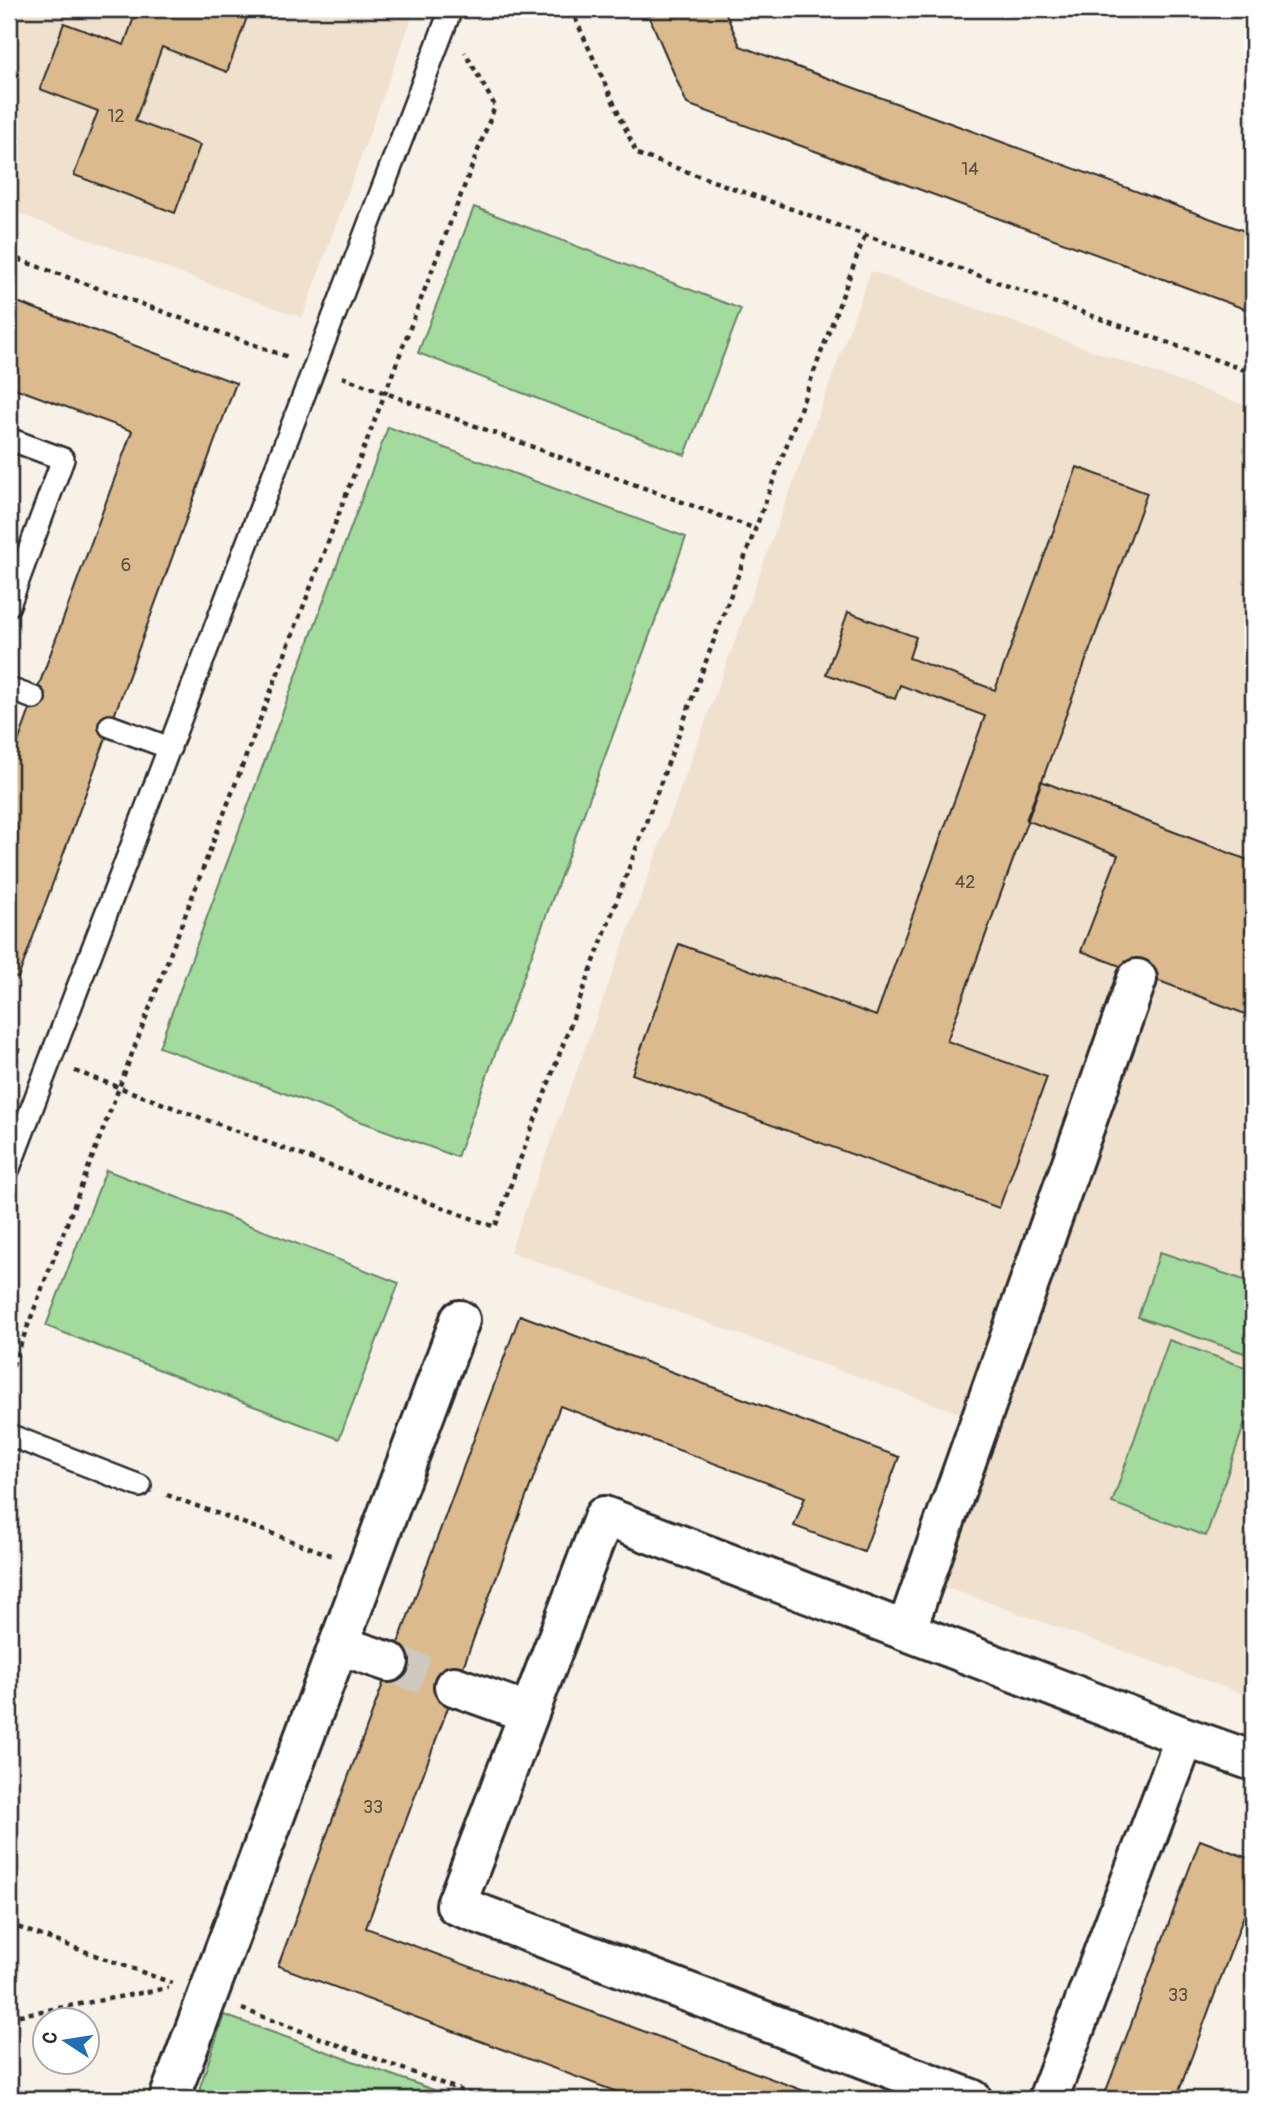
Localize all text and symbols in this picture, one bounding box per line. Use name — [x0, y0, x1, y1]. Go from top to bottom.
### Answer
house number: 12 — [107, 105, 125, 128]
house number: 14 — [961, 158, 979, 181]
house number: 6 — [121, 554, 131, 577]
house number: 42 — [955, 871, 975, 894]
house number: 33 — [363, 1796, 383, 1819]
house number: 33 — [1168, 1984, 1188, 2007]
north arrow — [32, 2007, 102, 2076]
text: С — [37, 2029, 63, 2046]

